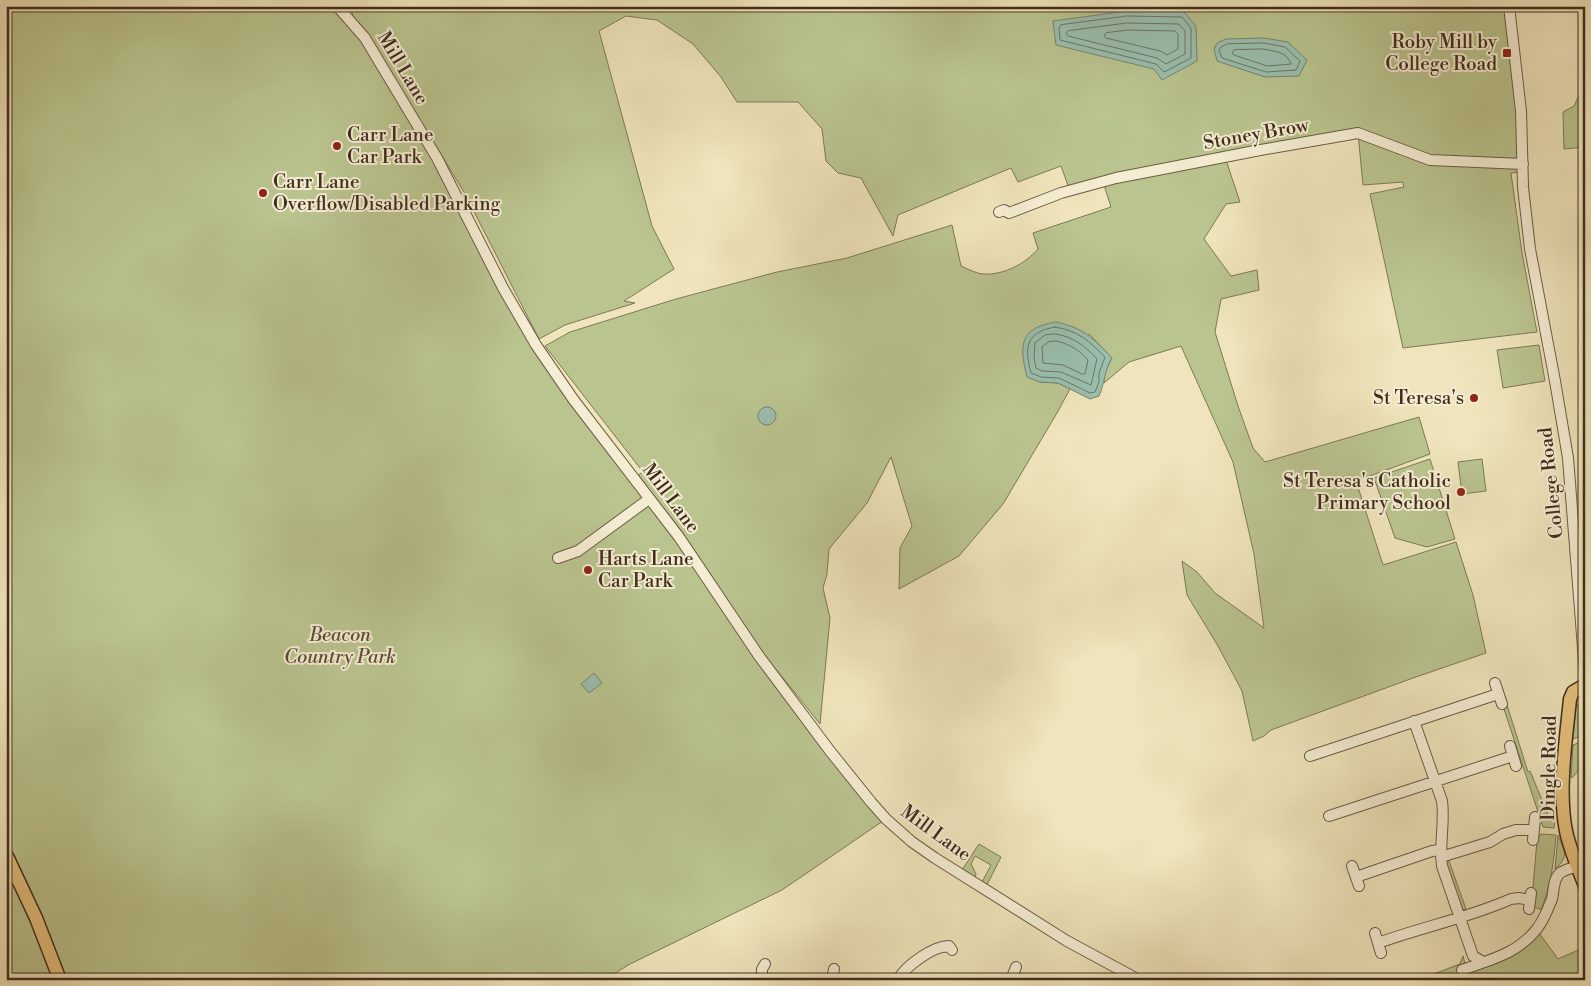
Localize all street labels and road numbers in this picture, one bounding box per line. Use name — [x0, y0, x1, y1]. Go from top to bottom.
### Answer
street label: Mill Lane — [372, 27, 434, 109]
street label: Stoney Brow — [1201, 113, 1312, 155]
street label: College Road — [1533, 426, 1569, 540]
street label: Mill Lane — [637, 458, 705, 538]
street label: Dingle Road — [1536, 715, 1562, 821]
street label: Mill Lane — [896, 799, 976, 867]

